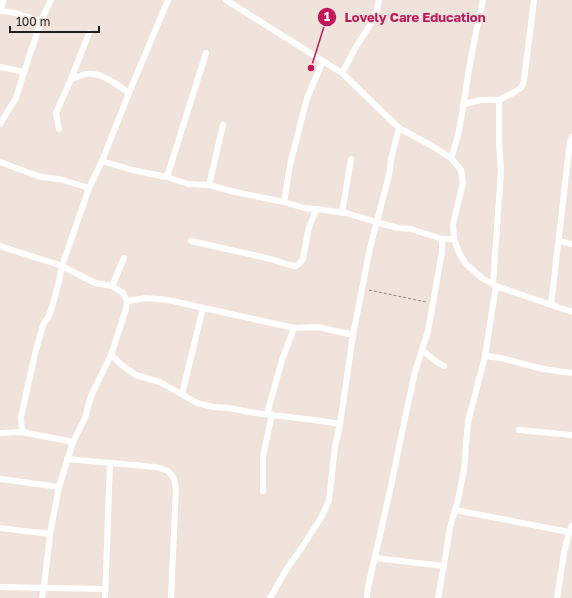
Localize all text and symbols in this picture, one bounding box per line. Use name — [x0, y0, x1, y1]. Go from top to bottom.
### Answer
callout: Lovely Care Education — [317, 5, 494, 30]
scale bar — [10, 8, 99, 34]
text: 1 — [324, 9, 330, 24]
text: Lovely Care Education — [344, 9, 486, 25]
text: 100 m — [16, 14, 50, 29]

